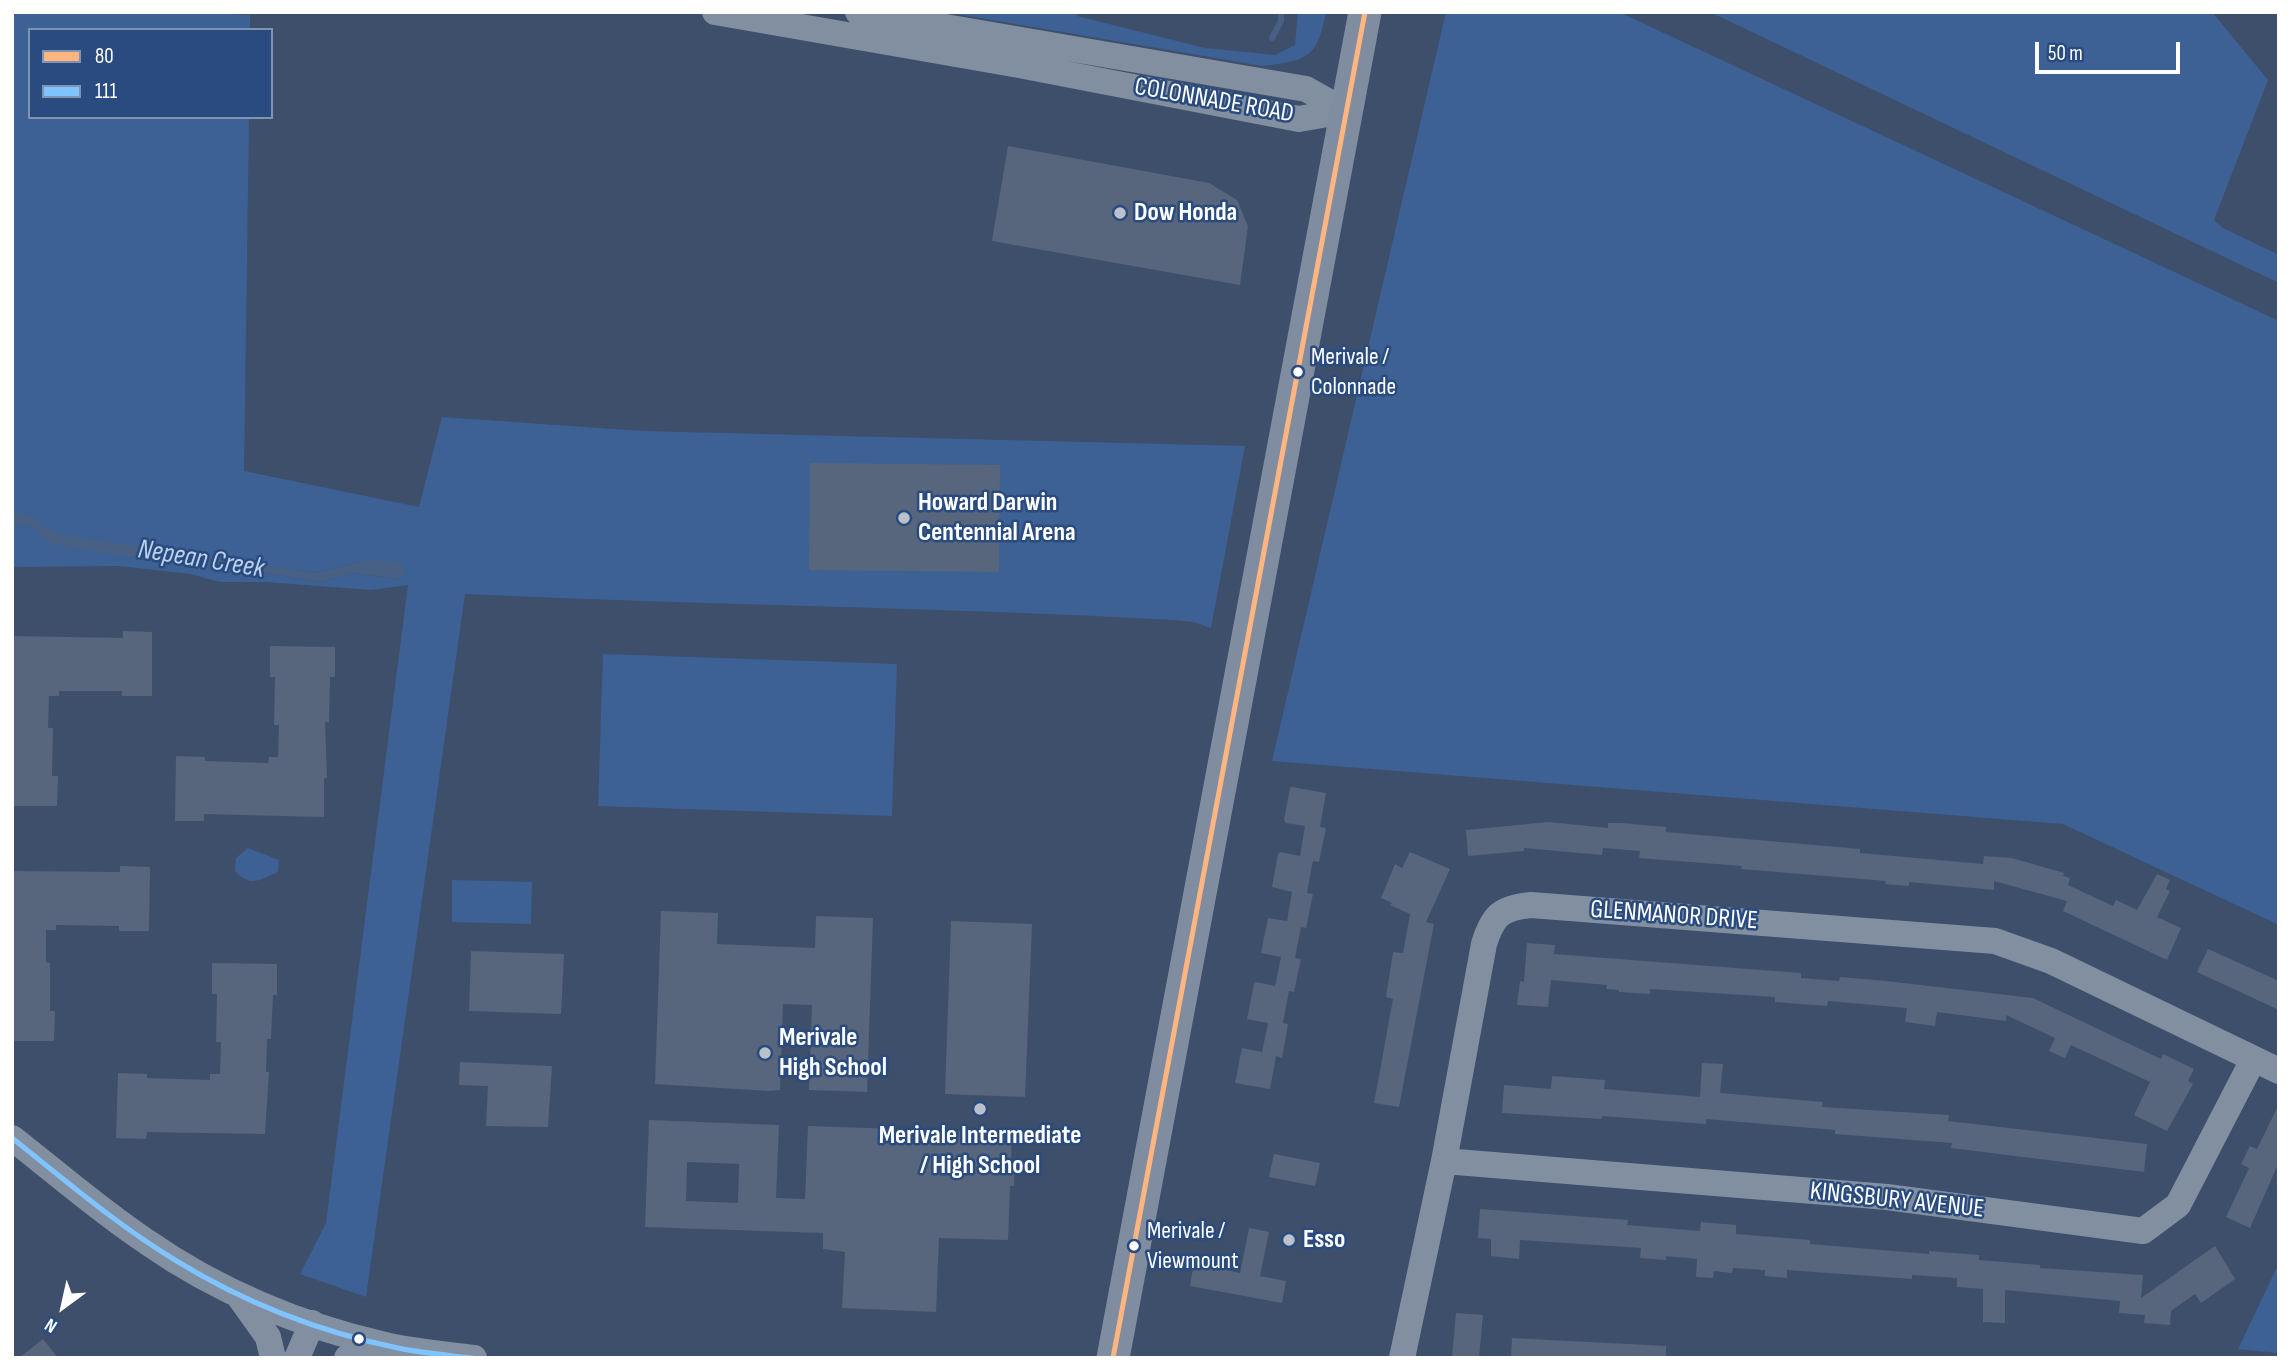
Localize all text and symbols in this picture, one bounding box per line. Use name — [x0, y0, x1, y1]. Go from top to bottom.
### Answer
legend — [28, 28, 273, 119]
scale bar — [2039, 28, 2184, 72]
text: 50 m — [2048, 41, 2083, 66]
text: 80 — [95, 44, 114, 69]
street label: COLONNADE ROAD — [1132, 72, 1296, 130]
text: 111 — [95, 79, 117, 104]
place label: Dow Honda — [1134, 197, 1237, 229]
marker: Dow Honda — [1112, 205, 1128, 221]
place label: Merivale / Colonnade — [1311, 344, 1396, 400]
marker: Merivale / Colonnade — [1291, 365, 1305, 379]
place label: Howard Darwin Centennial Arena — [918, 487, 1076, 548]
marker: Howard Darwin Centennial Arena — [896, 510, 912, 526]
water label: Nepean Creek — [135, 533, 267, 587]
street label: GLENMANOR DRIVE — [1589, 895, 1759, 937]
place label: Merivale High School — [779, 1022, 887, 1084]
marker: Merivale High School — [757, 1045, 773, 1061]
marker: Merivale Intermediate / High School — [972, 1101, 988, 1117]
place label: Merivale Intermediate / High School — [879, 1120, 1081, 1182]
street label: KINGSBURY AVENUE — [1808, 1176, 1986, 1226]
place label: Merivale / Viewmount — [1147, 1218, 1238, 1274]
place label: Esso — [1303, 1224, 1345, 1256]
marker: Esso — [1281, 1232, 1297, 1248]
marker: Merivale / Viewmount — [1127, 1239, 1141, 1253]
north arrow — [28, 1272, 98, 1342]
text: N — [41, 1313, 62, 1337]
unlabelled marker — [352, 1332, 366, 1346]

